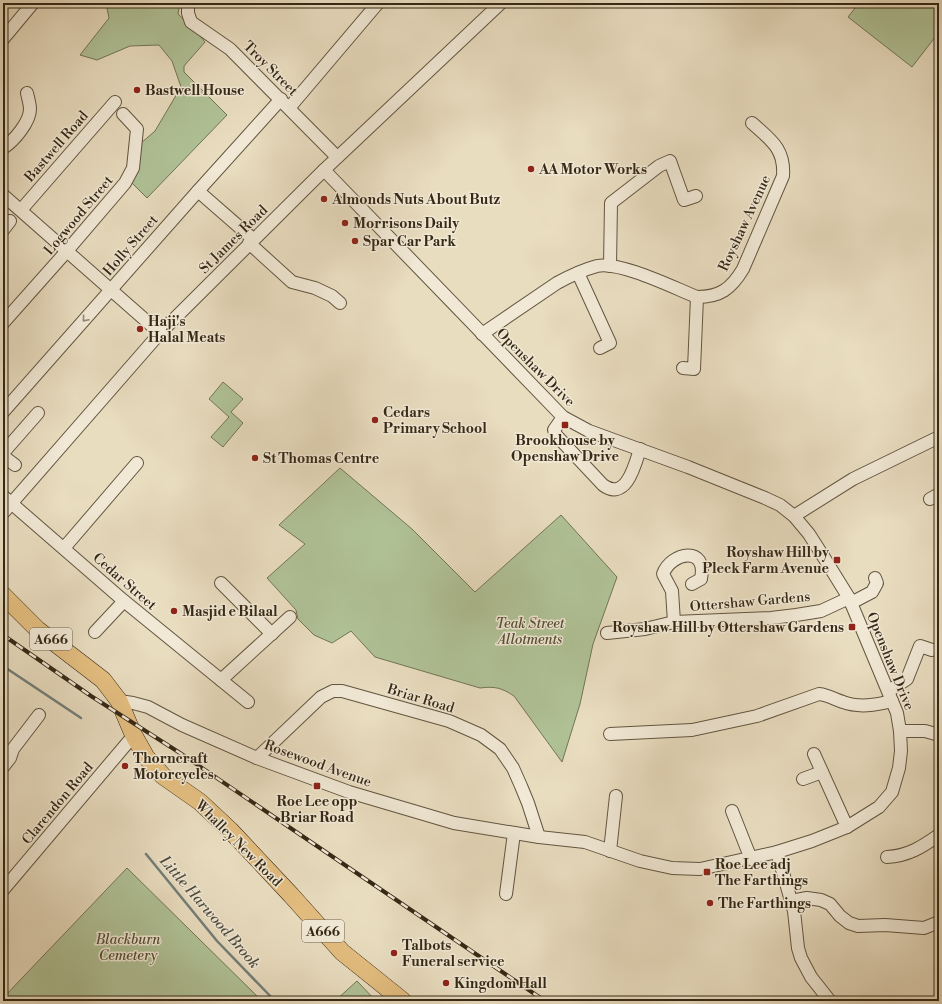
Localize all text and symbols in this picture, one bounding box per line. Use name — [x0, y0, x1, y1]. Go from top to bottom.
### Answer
street label: Troy Street — [239, 37, 302, 100]
place label: Bastwell House — [145, 82, 245, 100]
marker: Bastwell House — [132, 85, 142, 95]
street label: Bastwell Road — [20, 107, 93, 187]
place label: AA Motor Works — [538, 161, 647, 179]
marker: AA Motor Works — [526, 164, 536, 174]
street label: Logwood Street — [40, 172, 117, 259]
street label: Royshaw Avenue — [715, 172, 775, 274]
place label: Almonds Nuts About Butz — [331, 191, 500, 209]
marker: Almonds Nuts About Butz — [319, 194, 329, 204]
street label: St James Road — [196, 202, 272, 278]
street label: Holly Street — [99, 211, 162, 280]
place label: Morrisons Daily — [353, 215, 460, 233]
marker: Morrisons Daily — [340, 218, 350, 228]
place label: Spar Car Park — [363, 233, 456, 251]
marker: Spar Car Park — [350, 236, 360, 246]
place label: Haji's Halal Meats — [148, 313, 225, 347]
one-way arrow — [82, 314, 90, 322]
marker: Haji's Halal Meats — [135, 324, 145, 334]
street label: Openshaw Drive — [492, 325, 578, 411]
place label: Cedars Primary School — [383, 404, 487, 438]
marker: Cedars Primary School — [370, 415, 380, 425]
marker: Brookhouse by Openshaw Drive — [560, 420, 570, 430]
place label: Brookhouse by Openshaw Drive — [511, 432, 619, 466]
place label: St Thomas Centre — [263, 450, 380, 468]
marker: St Thomas Centre — [250, 453, 260, 463]
place label: Royshaw Hill by Pleck Farm Avenue — [702, 544, 830, 578]
street label: Cedar Street — [89, 549, 160, 614]
marker: Royshaw Hill by Pleck Farm Avenue — [832, 555, 842, 565]
street label: Ottershaw Gardens — [689, 588, 811, 616]
place label: Masjid e Bilaal — [182, 603, 278, 621]
marker: Masjid e Bilaal — [169, 606, 179, 616]
street label: Openshaw Drive — [862, 610, 918, 713]
park label: Teak Street Allotments — [496, 615, 565, 649]
place label: Royshaw Hill by Ottershaw Gardens — [612, 619, 844, 637]
marker: Royshaw Hill by Ottershaw Gardens — [847, 622, 857, 632]
road number: A666 — [30, 628, 72, 650]
street label: Briar Road — [384, 680, 457, 718]
street label: Rosewood Avenue — [262, 736, 374, 792]
place label: Thorncraft Motorcycles — [133, 750, 214, 784]
street label: Clarendon Road — [18, 759, 97, 848]
marker: Thorncraft Motorcycles — [120, 761, 130, 771]
marker: Roe Lee opp Briar Road — [312, 781, 322, 791]
place label: Roe Lee opp Briar Road — [276, 793, 358, 827]
street label: Whalley New Road — [190, 796, 285, 891]
water label: Little Harwood Brook — [155, 851, 264, 973]
place label: Roe Lee adj The Farthings — [715, 856, 808, 890]
marker: Roe Lee adj The Farthings — [702, 867, 712, 877]
place label: The Farthings — [718, 895, 811, 913]
marker: The Farthings — [705, 898, 715, 908]
road number: A666 — [302, 920, 344, 942]
park label: Blackburn Cemetery — [95, 931, 161, 965]
place label: Talbots Funeral service — [402, 937, 505, 971]
marker: Talbots Funeral service — [389, 948, 399, 958]
place label: Kingdom Hall — [454, 975, 547, 993]
marker: Kingdom Hall — [441, 978, 451, 988]

